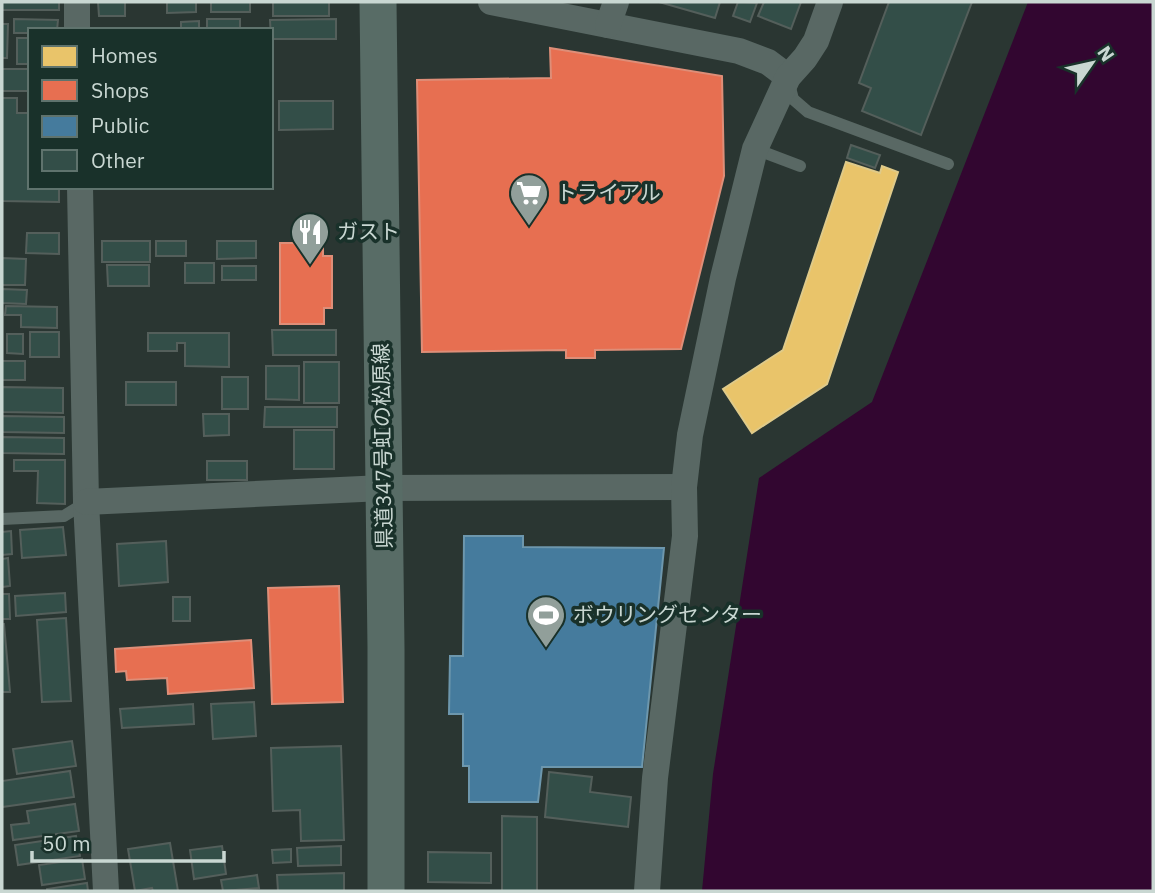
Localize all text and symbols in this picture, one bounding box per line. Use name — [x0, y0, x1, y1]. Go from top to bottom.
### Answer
legend — [28, 28, 273, 189]
north arrow — [1057, 28, 1127, 98]
text: Homes — [91, 41, 158, 69]
text: N — [1092, 41, 1120, 66]
text: Shops — [91, 76, 149, 104]
text: Public — [91, 111, 149, 139]
text: Other — [91, 146, 145, 174]
supermarket icon: トライアル — [508, 172, 550, 227]
place label: トライアル — [556, 178, 661, 206]
restaurant icon: ガスト — [289, 211, 331, 266]
place label: ガスト — [337, 217, 400, 245]
street label: 県道347号虹の松原線 — [366, 343, 398, 549]
sports icon: ボウリングセンター — [525, 594, 567, 649]
place label: ボウリングセンター — [573, 600, 762, 628]
scale bar — [32, 820, 224, 864]
text: 50 m — [42, 829, 91, 857]

